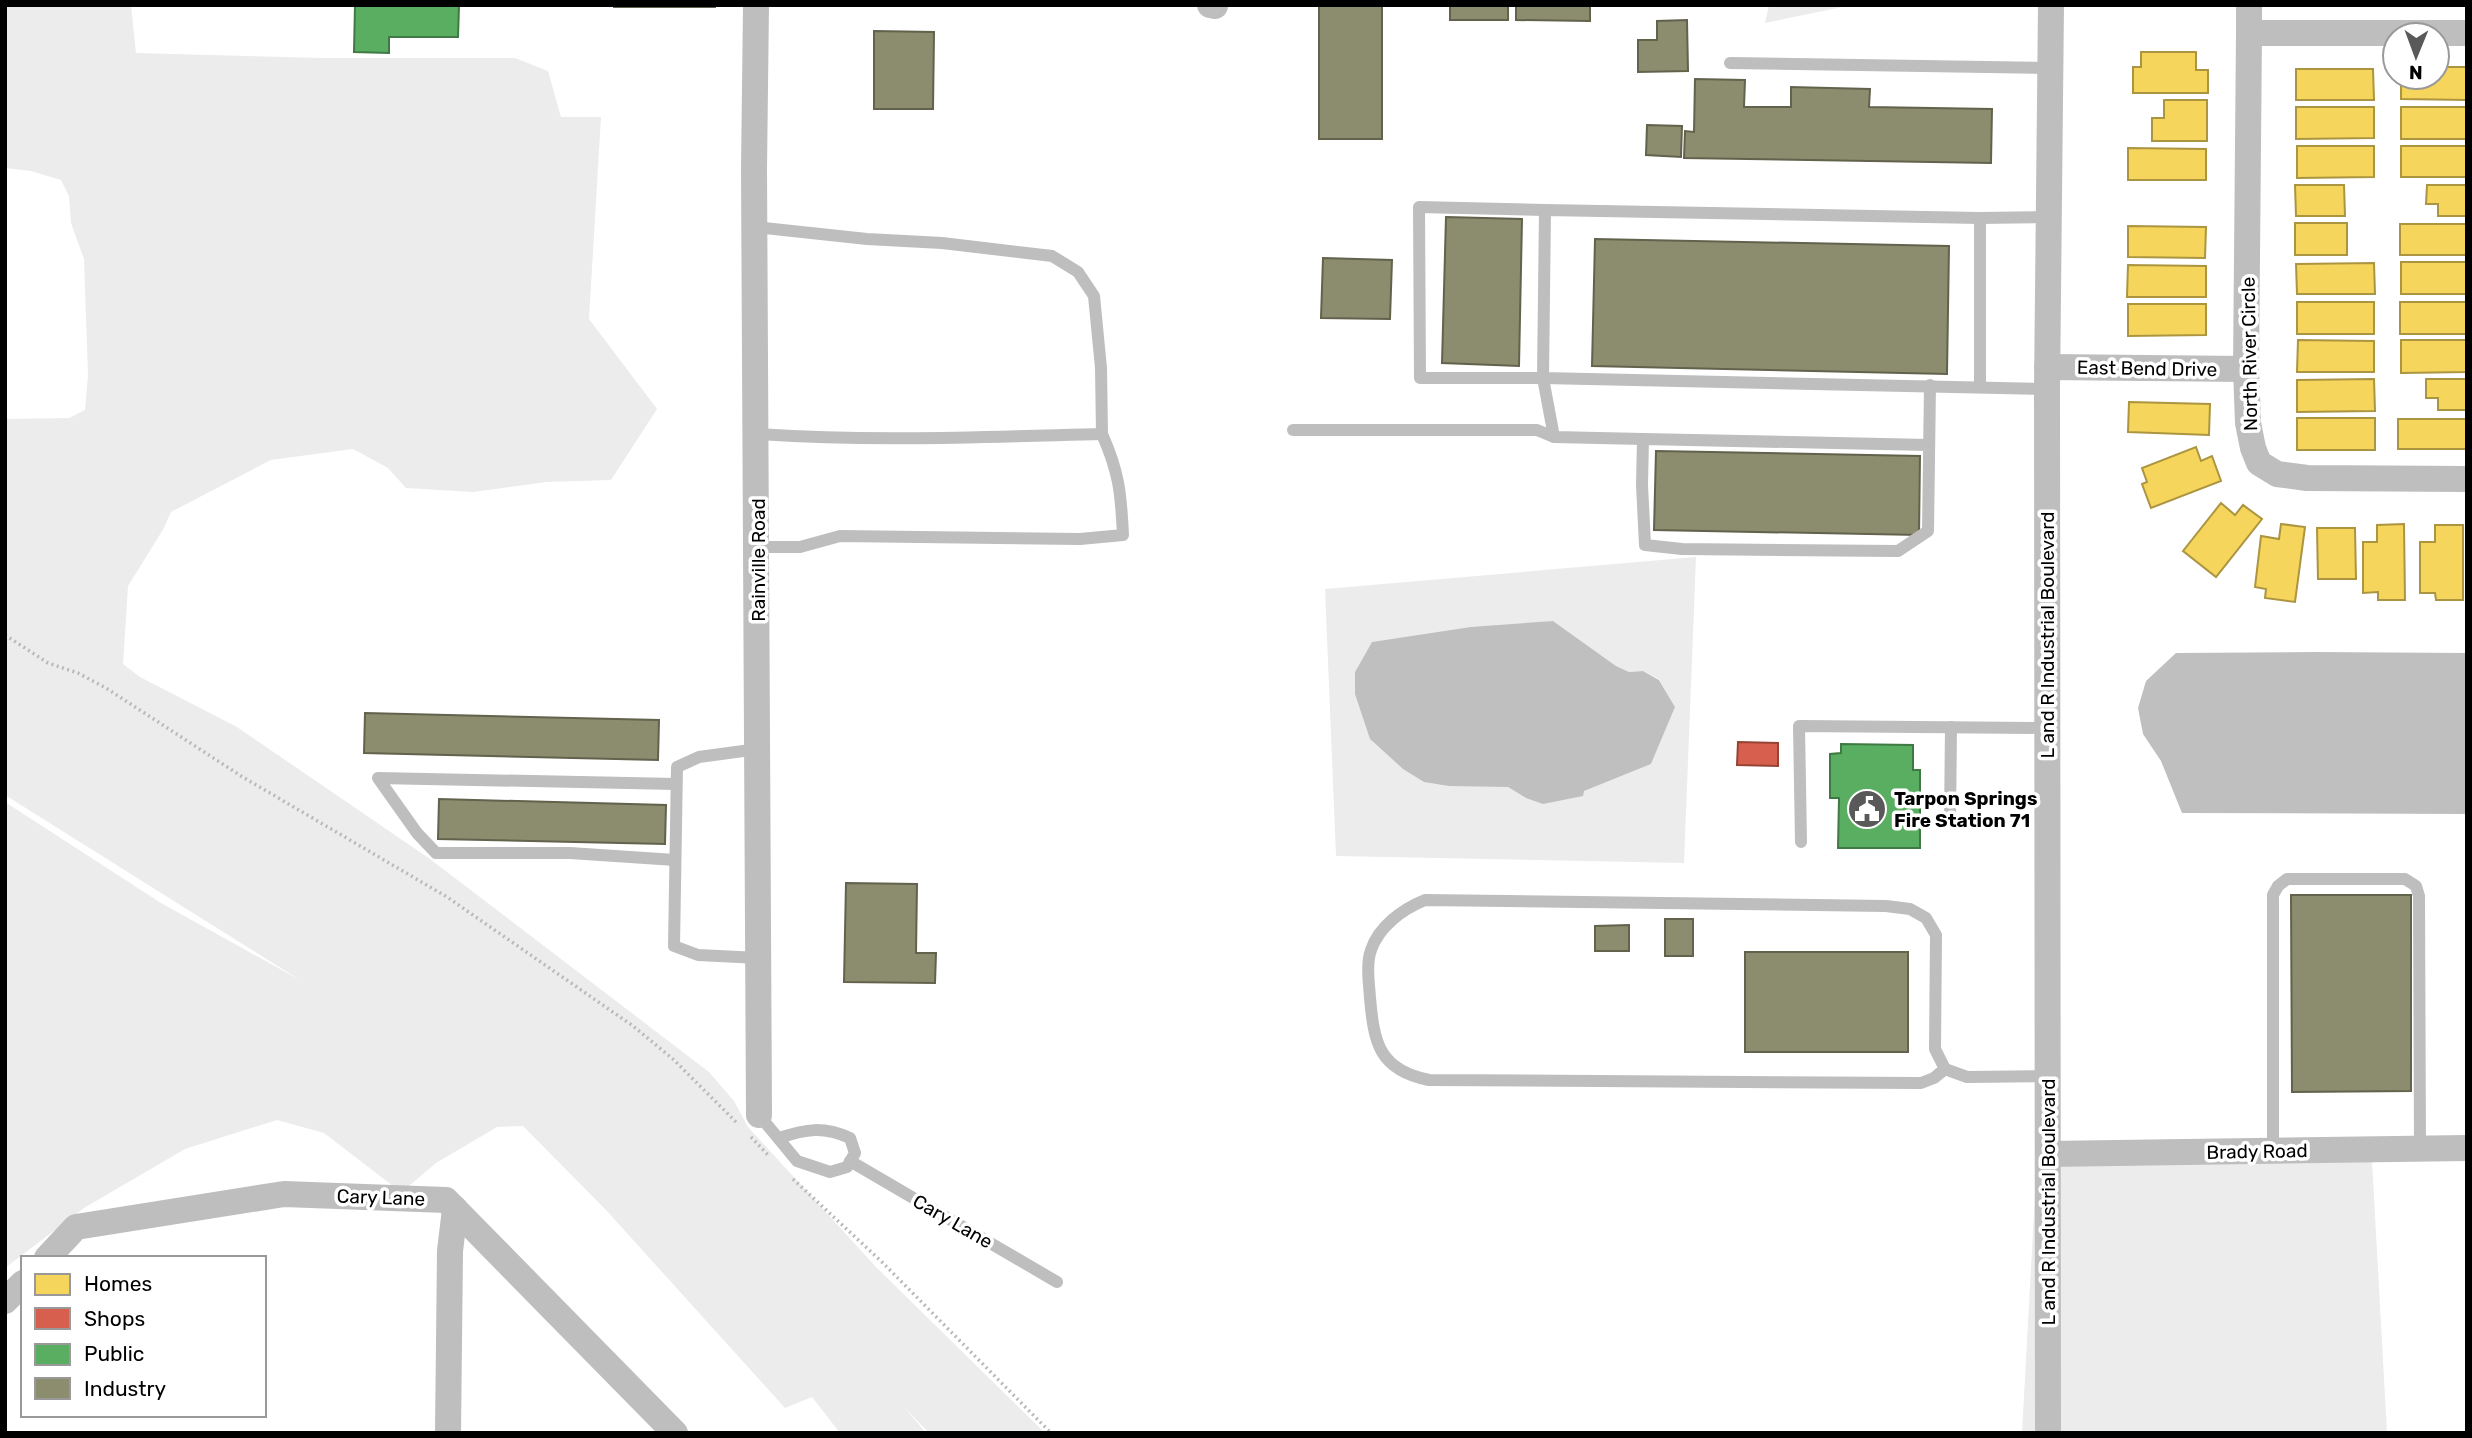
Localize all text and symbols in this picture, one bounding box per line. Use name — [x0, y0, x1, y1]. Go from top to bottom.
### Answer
north arrow — [2381, 21, 2451, 91]
text: N — [2409, 61, 2423, 84]
street label: North River Circle — [2237, 277, 2262, 431]
street label: East Bend Drive — [2077, 356, 2217, 381]
street label: Rainville Road — [747, 498, 770, 622]
street label: L and R Industrial Boulevard — [2036, 512, 2059, 758]
place label: Tarpon Springs Fire Station 71 — [1894, 787, 2037, 832]
public building icon: Tarpon Springs Fire Station 71 — [1846, 788, 1888, 830]
street label: L and R Industrial Boulevard — [2037, 1079, 2060, 1325]
street label: Brady Road — [2206, 1139, 2308, 1164]
street label: Cary Lane — [336, 1184, 426, 1211]
street label: Cary Lane — [909, 1189, 997, 1253]
legend — [21, 1256, 266, 1417]
text: Homes — [84, 1271, 152, 1296]
text: Shops — [84, 1306, 145, 1331]
text: Public — [84, 1341, 144, 1366]
text: Industry — [84, 1376, 166, 1401]

